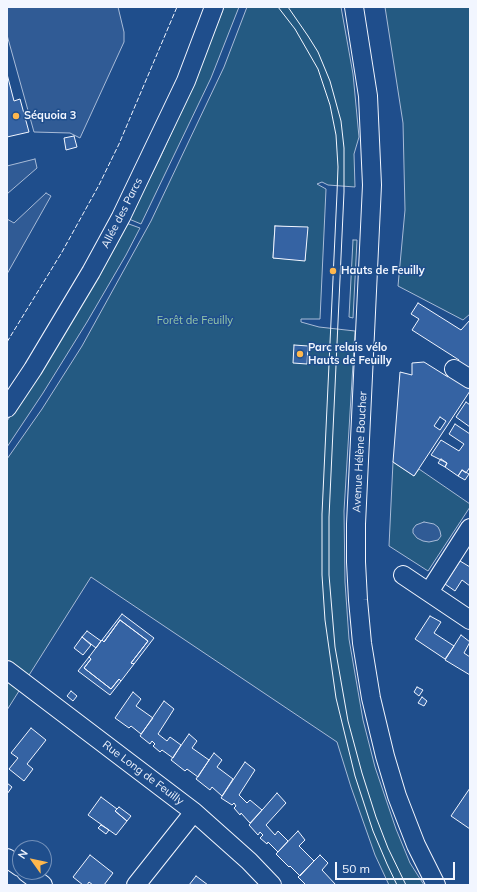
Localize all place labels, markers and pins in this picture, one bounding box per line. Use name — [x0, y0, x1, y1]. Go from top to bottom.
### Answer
place label: Séquoia 3 — [24, 109, 76, 123]
marker: Séquoia 3 — [11, 111, 21, 121]
place label: Hauts de Feuilly — [341, 264, 425, 278]
marker: Hauts de Feuilly — [328, 266, 338, 276]
place label: Parc relais vélo Hauts de Feuilly — [308, 341, 392, 367]
marker: Parc relais vélo Hauts de Feuilly — [295, 349, 305, 359]

